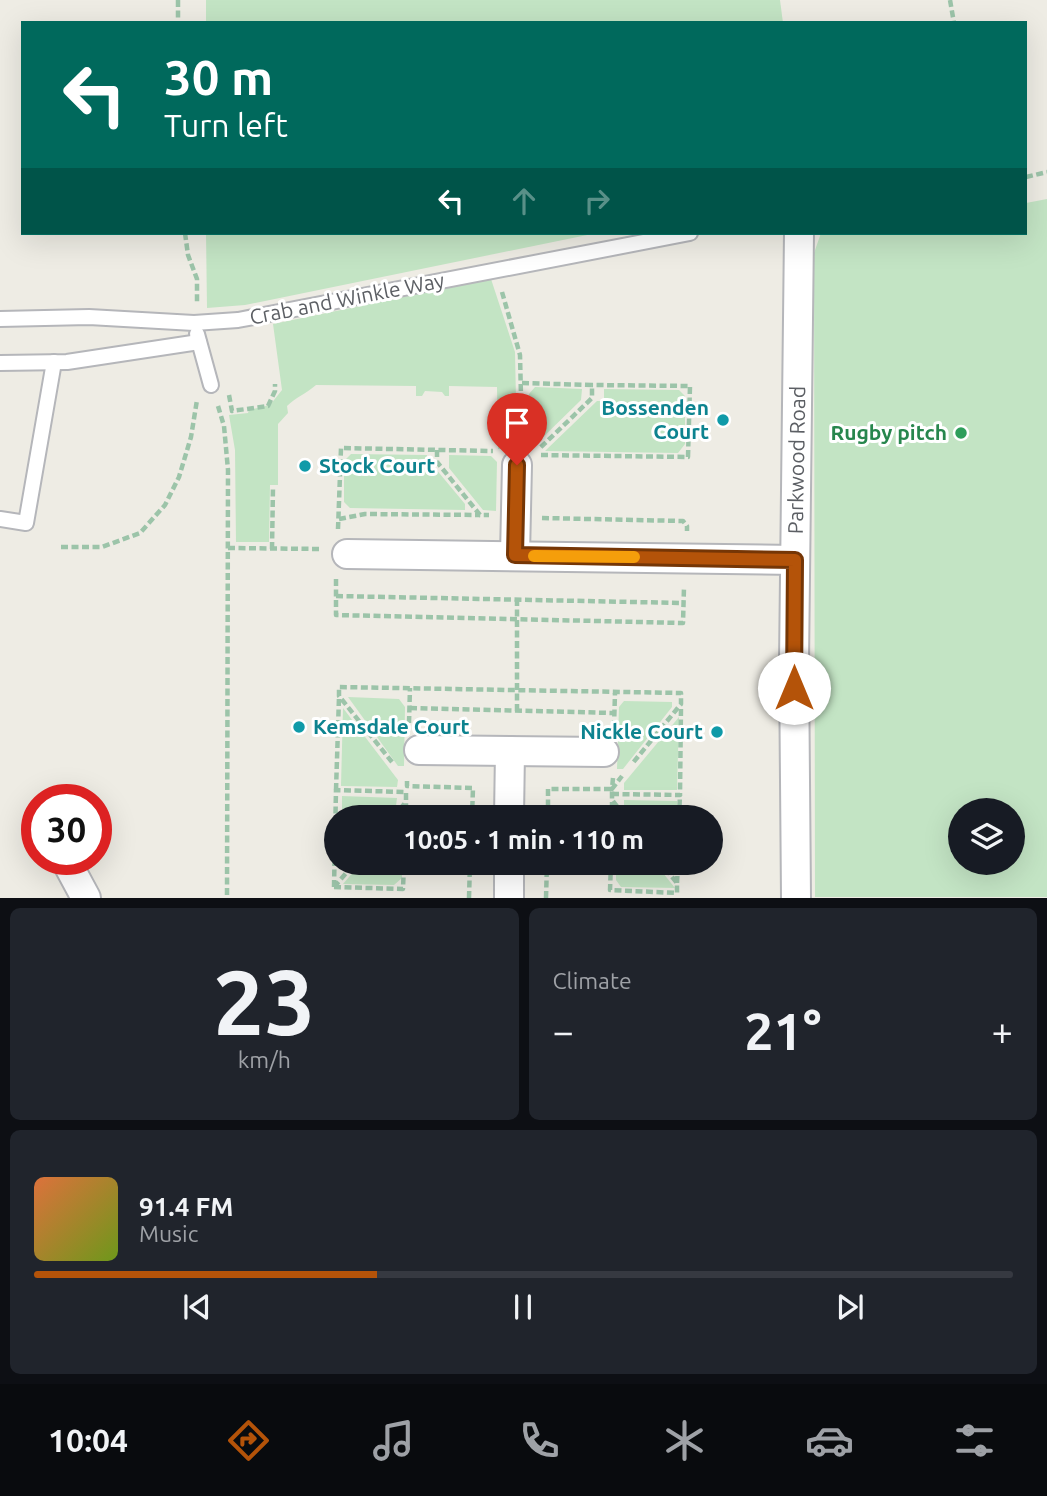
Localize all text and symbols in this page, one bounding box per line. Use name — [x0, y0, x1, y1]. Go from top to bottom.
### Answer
icon: left — [49, 49, 140, 140]
text: 30 m — [164, 49, 273, 104]
text: Turn left — [164, 107, 288, 143]
icon: left — [432, 182, 470, 220]
icon: ahead — [505, 182, 543, 220]
icon: right — [578, 182, 616, 220]
street label: Crab and Winkle Way — [247, 267, 446, 329]
street label: Parkwood Road — [783, 386, 809, 534]
pin — [487, 393, 547, 465]
place label: Bossenden Court — [601, 395, 709, 443]
icon: arrive — [498, 404, 536, 442]
marker: Bossenden Court — [715, 412, 731, 428]
place label: Rugby pitch — [831, 420, 947, 444]
marker: Rugby pitch — [953, 425, 969, 441]
place label: Stock Court — [319, 453, 435, 477]
marker: Stock Court — [297, 458, 313, 474]
position arrow — [757, 651, 831, 725]
place label: Kemsdale Court — [313, 714, 470, 738]
marker: Kemsdale Court — [291, 719, 307, 735]
place label: Nickle Court — [580, 719, 703, 743]
marker: Nickle Court — [709, 724, 725, 740]
speed limit sign: 30 — [21, 784, 112, 875]
map controls — [948, 798, 1025, 875]
button: layers — [948, 798, 1025, 875]
text: 10:05 · 1 min · 110 m — [403, 825, 644, 854]
text: 23 — [213, 950, 316, 1052]
text: Climate — [553, 968, 632, 993]
text: 21° — [744, 1002, 821, 1060]
text: − — [553, 1010, 574, 1052]
text: + — [992, 1010, 1013, 1052]
text: km/h — [238, 1047, 291, 1072]
text: 91.4 FM — [139, 1192, 233, 1221]
text: Music — [139, 1221, 198, 1246]
icon: previous — [178, 1288, 216, 1326]
icon: pause — [504, 1288, 542, 1326]
icon: next — [831, 1288, 869, 1326]
icon: directions — [224, 1416, 273, 1465]
icon: music — [369, 1416, 418, 1465]
icon: phone — [515, 1416, 564, 1465]
icon: climate — [660, 1416, 709, 1465]
icon: car — [805, 1416, 854, 1465]
icon: filters — [950, 1416, 999, 1465]
text: 10:04 — [48, 1422, 128, 1458]

